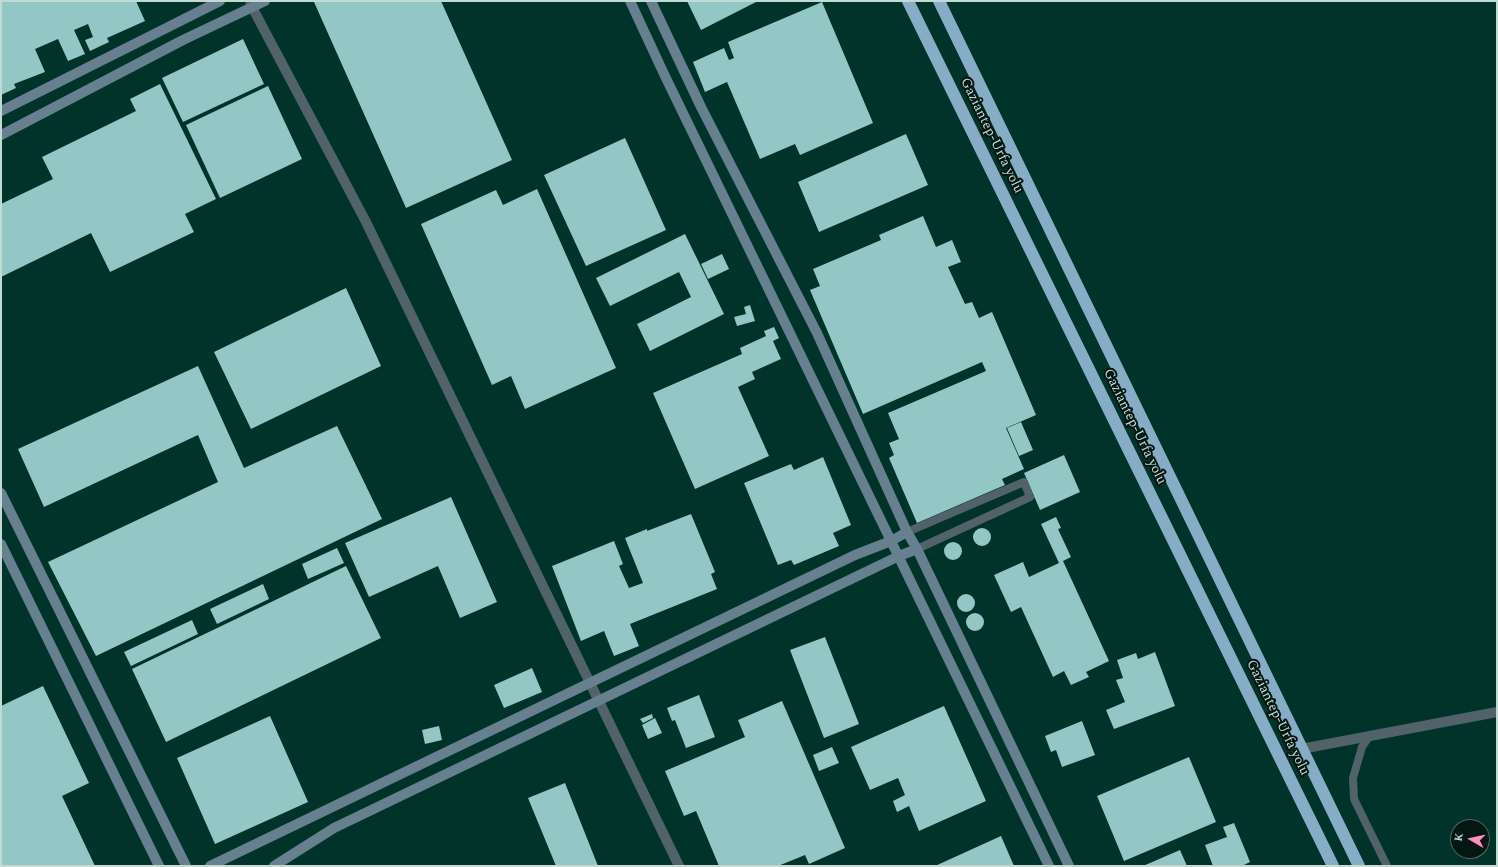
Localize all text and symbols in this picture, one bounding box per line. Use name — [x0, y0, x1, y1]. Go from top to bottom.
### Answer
street label: Gaziantep-Urfa yolu — [956, 75, 1026, 197]
street label: Gaziantep-Urfa yolu — [1099, 366, 1169, 488]
street label: Gaziantep-Urfa yolu — [1242, 657, 1312, 779]
north arrow — [1450, 819, 1490, 859]
text: K — [1450, 832, 1468, 843]

